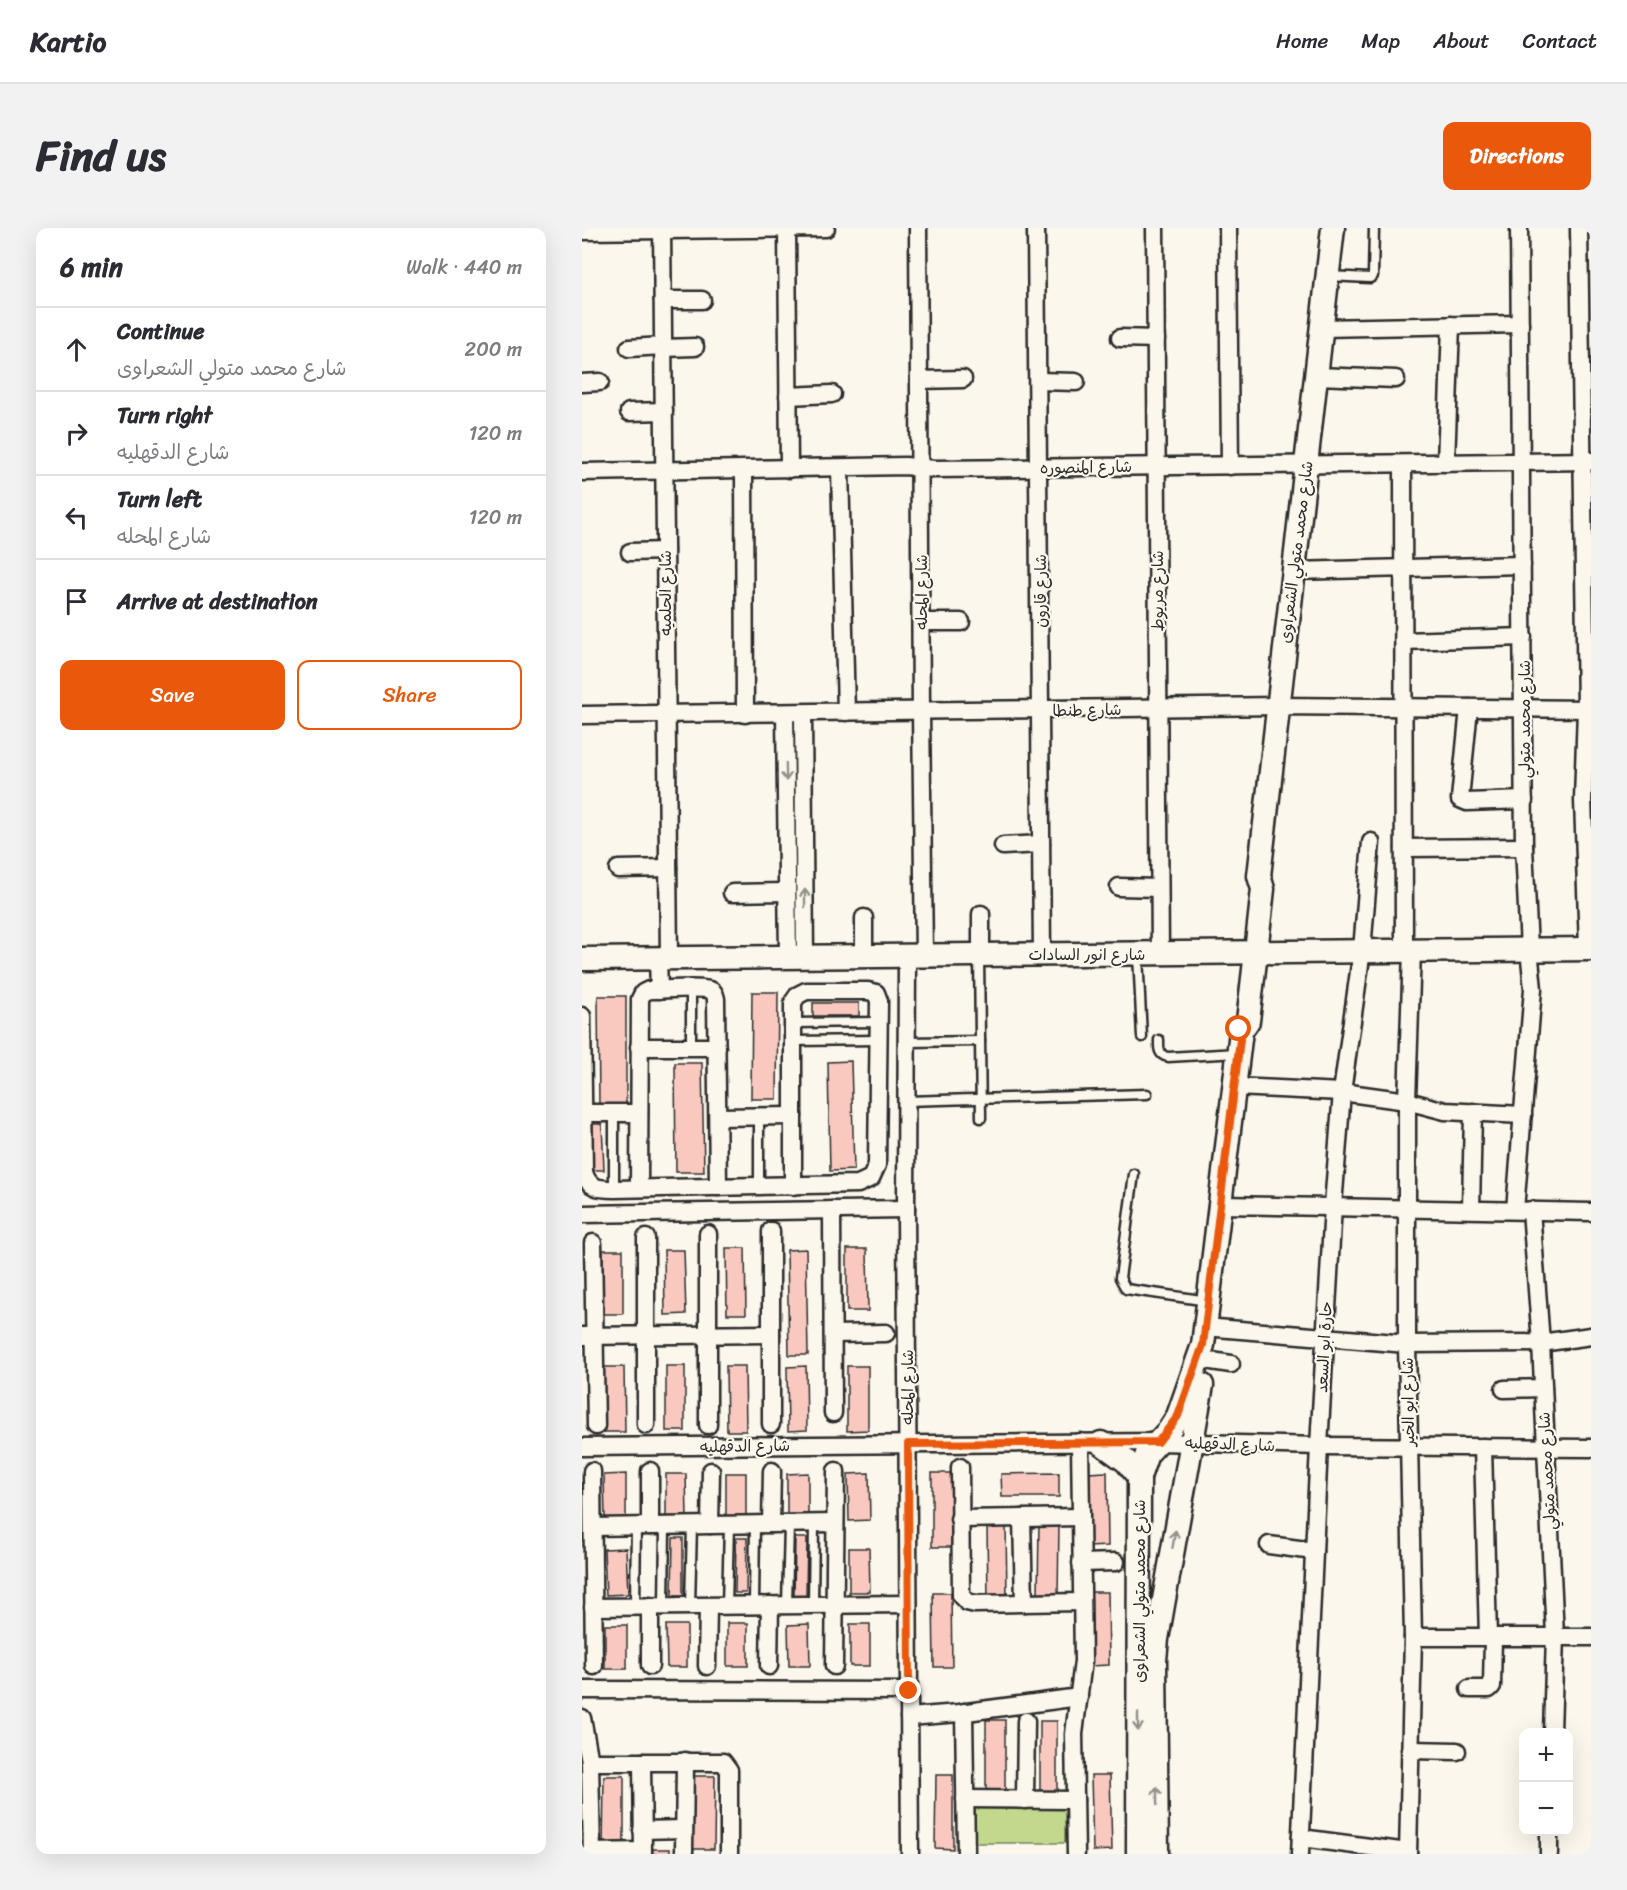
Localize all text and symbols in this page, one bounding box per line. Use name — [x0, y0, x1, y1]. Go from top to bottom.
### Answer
text: Kartio — [30, 17, 106, 66]
text: Home — [1276, 22, 1328, 60]
text: Map — [1361, 22, 1400, 60]
text: About — [1433, 22, 1490, 60]
text: Contact — [1523, 22, 1597, 60]
text: Find us — [36, 119, 166, 193]
button: Directions — [1443, 122, 1591, 190]
text: 6 min — [60, 244, 123, 290]
text: Walk · 440 m — [406, 250, 522, 285]
text: Continue — [117, 312, 205, 351]
text: 200 m — [465, 332, 522, 367]
icon: ahead — [60, 333, 93, 366]
text: شارع محمد متولي الشعراوى — [117, 351, 346, 386]
text: Turn right — [117, 396, 212, 435]
text: 120 m — [469, 416, 522, 451]
icon: right — [60, 417, 93, 450]
text: شارع الدقهليه — [117, 435, 230, 470]
street label: شارع المنصوره — [1040, 452, 1132, 482]
street label: شارع محمد متولي الشعراوى — [1270, 459, 1322, 645]
text: Turn left — [117, 480, 202, 519]
text: 120 m — [469, 500, 522, 535]
icon: left — [60, 501, 93, 534]
text: شارع المحله — [117, 519, 211, 554]
street label: شارع الحلميه — [651, 550, 680, 636]
street label: شارع مريوط — [1143, 550, 1172, 632]
street label: شارع المحله — [907, 554, 936, 630]
street label: شارع قارون — [1026, 554, 1055, 628]
text: Arrive at destination — [117, 582, 318, 621]
icon: arrive — [60, 585, 93, 618]
button: Save — [60, 660, 285, 730]
button: Share — [297, 660, 522, 730]
street label: شارع محمد متولي — [1510, 660, 1539, 778]
street label: شارع طنطا — [1052, 695, 1122, 725]
one-way arrow — [780, 761, 791, 781]
one-way arrow — [799, 889, 811, 909]
street label: شارع انور السادات — [1029, 940, 1145, 969]
route start — [1225, 1015, 1251, 1041]
street label: حارة ابو السعد — [1307, 1300, 1341, 1394]
street label: شارع المحله — [893, 1349, 922, 1425]
street label: شارع ابو الخير — [1393, 1357, 1423, 1449]
street label: شارع محمد متولي — [1529, 1411, 1565, 1531]
street label: شارع الدقهليه — [1184, 1428, 1276, 1460]
street label: شارع الدقهليه — [700, 1431, 790, 1461]
street label: شارع محمد متولي الشعراوى — [1125, 1499, 1154, 1683]
one-way arrow — [1169, 1530, 1180, 1549]
route end — [895, 1677, 921, 1703]
one-way arrow — [1132, 1712, 1144, 1732]
map controls — [1519, 1728, 1573, 1836]
button: + — [1519, 1728, 1573, 1782]
button: − — [1519, 1782, 1573, 1836]
one-way arrow — [1151, 1786, 1163, 1806]

